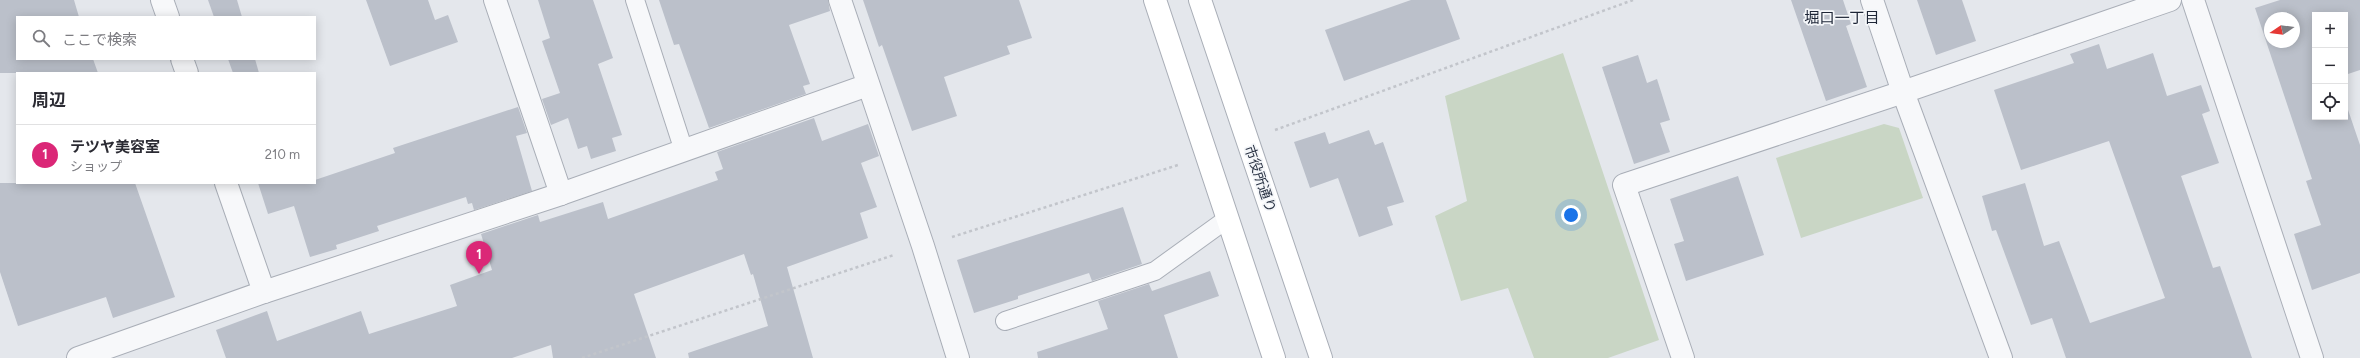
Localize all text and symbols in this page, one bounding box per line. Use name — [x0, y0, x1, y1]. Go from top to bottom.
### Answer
district label: 堀口一丁目 — [1804, 9, 1880, 27]
north arrow — [2264, 12, 2300, 48]
map controls — [2312, 12, 2348, 120]
button: + — [2312, 12, 2348, 48]
search box — [16, 16, 316, 60]
icon: search — [30, 27, 52, 49]
text: ここで検索 — [62, 31, 137, 49]
button: − — [2312, 48, 2348, 84]
button: locate — [2312, 84, 2348, 120]
text: 周辺 — [32, 90, 66, 110]
text: テツヤ美容室 — [70, 138, 160, 156]
street label: 市役所通り — [1241, 143, 1279, 215]
text: 1 — [42, 147, 48, 162]
text: 210 m — [265, 147, 300, 162]
text: ショップ — [70, 159, 122, 174]
your location — [1561, 205, 1581, 225]
pin: 1 — [466, 241, 492, 274]

